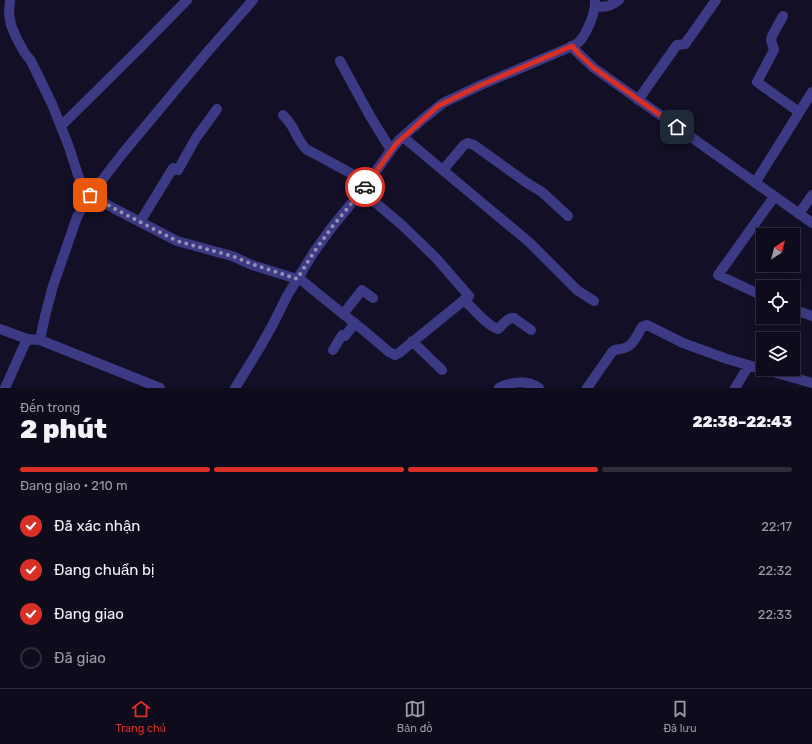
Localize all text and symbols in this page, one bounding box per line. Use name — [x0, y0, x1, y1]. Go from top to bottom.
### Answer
pin — [660, 110, 694, 144]
icon: home — [666, 116, 688, 138]
courier — [345, 167, 385, 207]
icon: car — [354, 176, 376, 198]
pin — [73, 178, 107, 212]
icon: bag — [79, 184, 101, 206]
north arrow — [756, 228, 800, 272]
map controls — [756, 228, 800, 376]
button: locate — [756, 280, 800, 324]
button: layers — [756, 332, 800, 376]
text: Đến trong — [20, 400, 80, 415]
text: 22:38–22:43 — [692, 413, 792, 431]
text: 2 phút — [20, 414, 107, 445]
text: Đang giao · 210 m — [20, 478, 127, 493]
icon: check — [20, 515, 42, 537]
text: Đã xác nhận — [54, 517, 140, 535]
text: 22:17 — [761, 519, 792, 534]
icon: check — [20, 559, 42, 581]
text: Đang chuẩn bị — [54, 561, 154, 579]
text: 22:32 — [758, 563, 792, 578]
icon: check — [20, 603, 42, 625]
text: Đang giao — [54, 605, 124, 623]
text: 22:33 — [758, 607, 792, 622]
text: Đã giao — [54, 649, 106, 667]
tab: Trang chủ — [115, 698, 166, 735]
tab: Bản đồ — [397, 698, 433, 735]
tab: Đã lưu — [663, 698, 697, 735]

